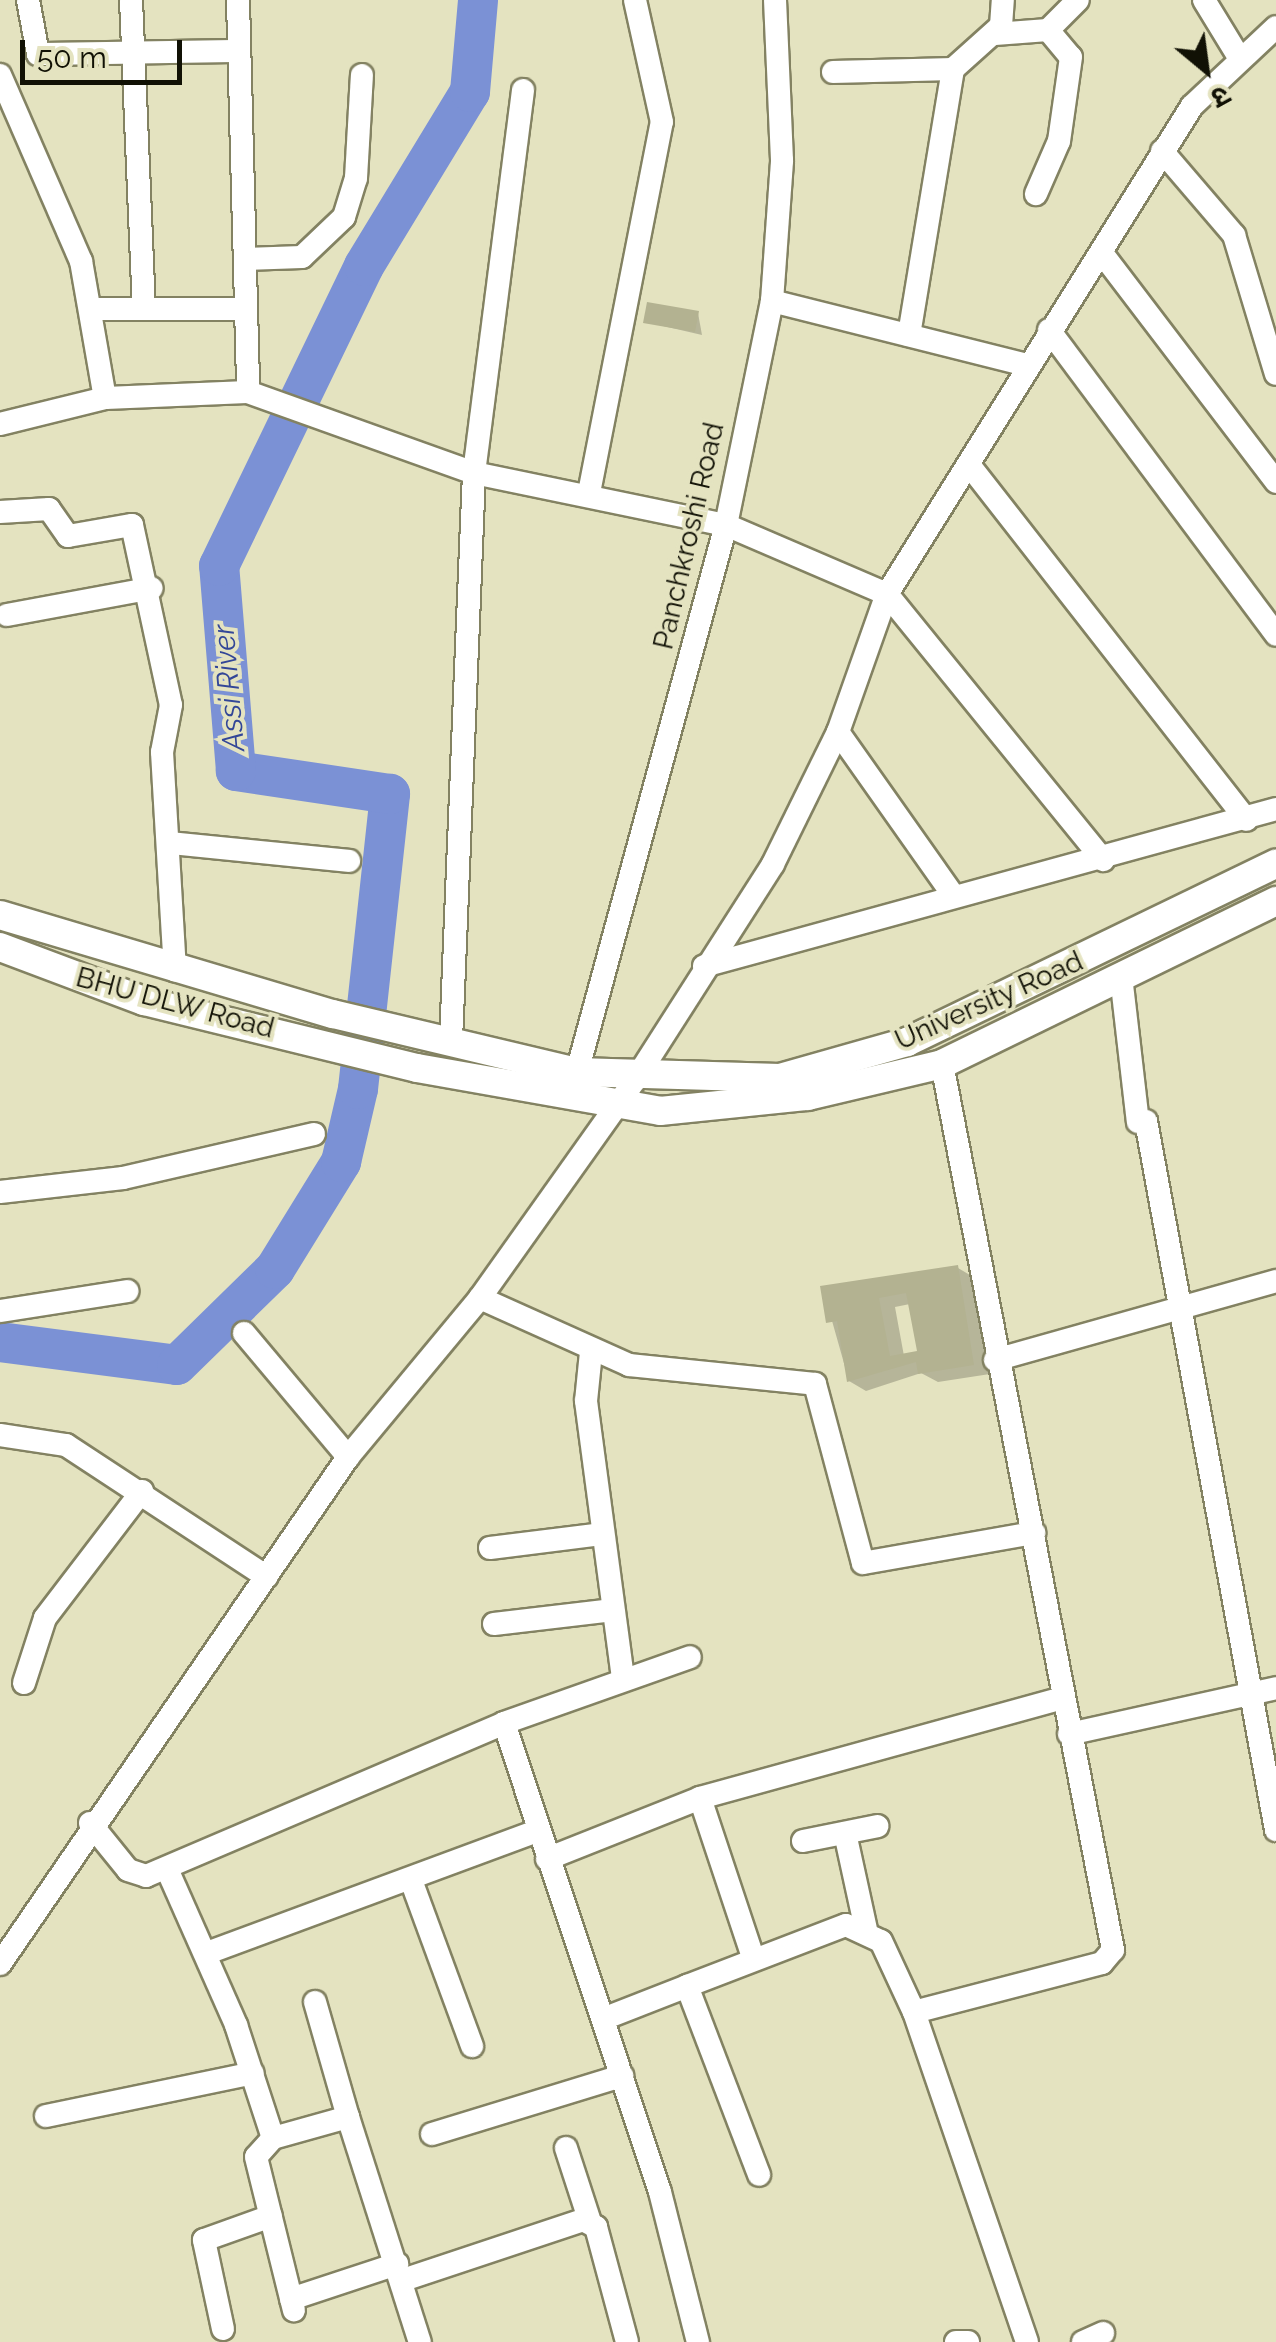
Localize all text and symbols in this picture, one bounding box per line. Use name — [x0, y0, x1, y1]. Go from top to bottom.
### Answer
scale bar — [25, 20, 188, 82]
north arrow — [1156, 20, 1256, 120]
text: 50 m — [37, 40, 107, 75]
text: उ — [1206, 78, 1236, 115]
street label: Panchkroshi Road — [647, 419, 731, 653]
water label: Assi River — [206, 623, 252, 753]
street label: University Road — [890, 944, 1088, 1058]
street label: BHU DLW Road — [72, 960, 278, 1046]

